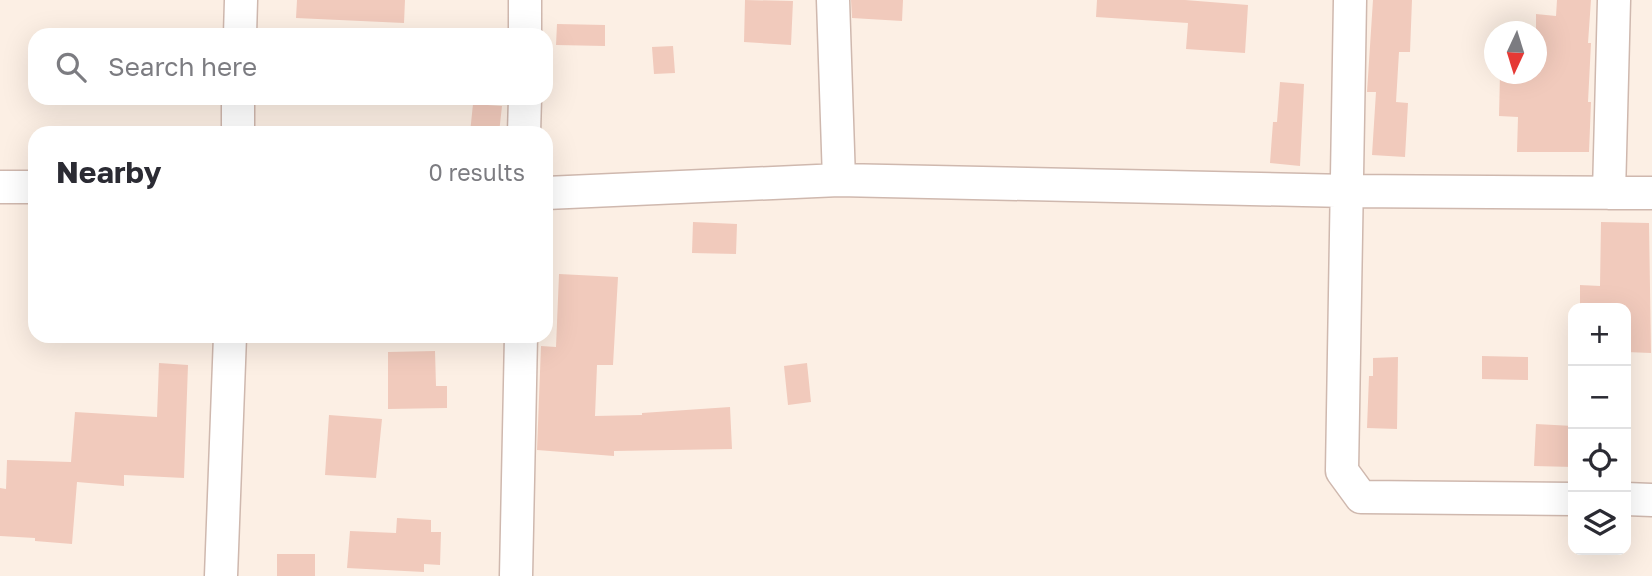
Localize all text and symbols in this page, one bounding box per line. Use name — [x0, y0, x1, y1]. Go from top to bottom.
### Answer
north arrow — [1484, 21, 1547, 84]
search box — [28, 28, 553, 105]
icon: search — [52, 48, 90, 86]
text: Search here — [108, 51, 257, 82]
text: Nearby — [56, 154, 161, 190]
text: 0 results — [429, 158, 525, 186]
map controls — [1568, 303, 1631, 555]
button: + — [1568, 303, 1631, 366]
button: − — [1568, 366, 1631, 429]
button: locate — [1568, 429, 1631, 492]
button: layers — [1568, 492, 1631, 555]

